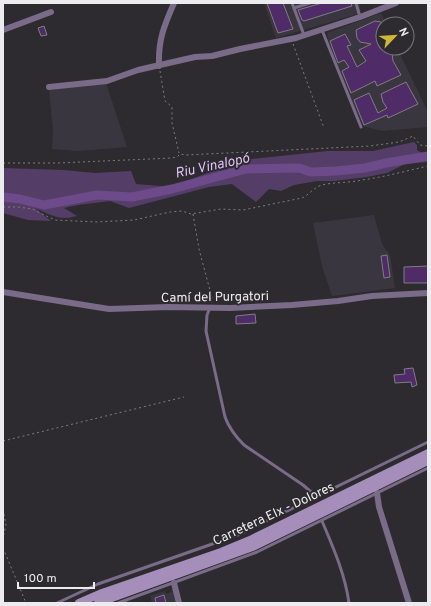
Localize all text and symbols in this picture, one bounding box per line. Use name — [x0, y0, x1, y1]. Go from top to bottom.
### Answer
north arrow — [375, 16, 415, 56]
text: N — [395, 26, 411, 39]
water label: Riu Vinalopó — [174, 150, 253, 183]
street label: Camí del Purgatori — [161, 289, 269, 307]
street label: Carretera Elx - Dolores — [211, 480, 337, 550]
scale bar — [18, 564, 94, 590]
text: 100 m — [24, 571, 57, 587]

